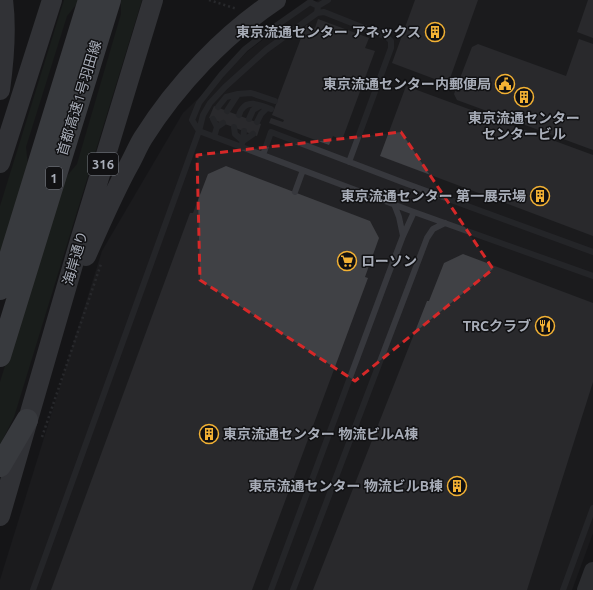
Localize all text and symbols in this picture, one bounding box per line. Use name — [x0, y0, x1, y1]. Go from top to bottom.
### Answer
building icon: 東京流通センター アネックス — [424, 21, 446, 43]
place label: 東京流通センター アネックス — [236, 24, 421, 40]
street label: 首都高速1号羽田線 — [54, 38, 104, 158]
public building icon: 東京流通センター内郵便局 — [494, 73, 516, 95]
place label: 東京流通センター内郵便局 — [323, 76, 491, 92]
building icon: 東京流通センター センタービル — [513, 86, 535, 108]
place label: 東京流通センター センタービル — [468, 110, 580, 142]
road number: 316 — [88, 153, 118, 175]
road number: 1 — [46, 167, 62, 189]
building icon: 東京流通センター 第一展示場 — [529, 185, 551, 207]
place label: 東京流通センター 第一展示場 — [341, 188, 526, 204]
street label: 海岸通り — [60, 229, 90, 287]
supermarket icon: ローソン — [336, 250, 358, 272]
place label: ローソン — [361, 253, 417, 269]
restaurant icon: TRCクラブ — [534, 315, 556, 337]
place label: TRCクラブ — [463, 318, 531, 334]
building icon: 東京流通センター 物流ビルA棟 — [198, 423, 220, 445]
place label: 東京流通センター 物流ビルA棟 — [223, 426, 418, 442]
building icon: 東京流通センター 物流ビルB棟 — [446, 475, 468, 497]
place label: 東京流通センター 物流ビルB棟 — [248, 478, 443, 494]

